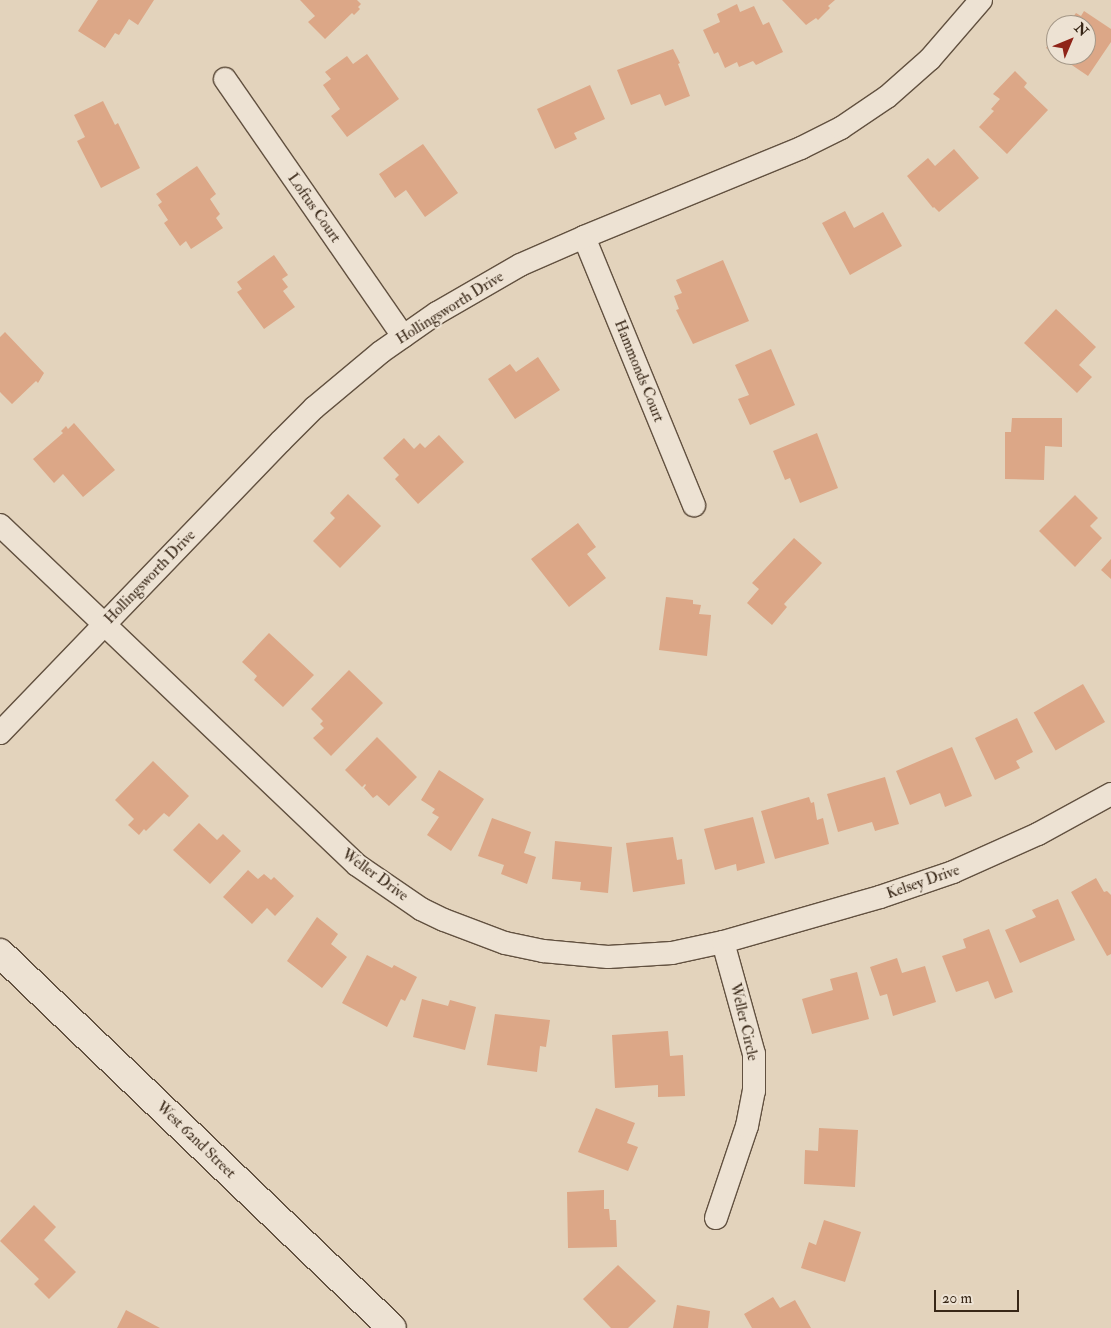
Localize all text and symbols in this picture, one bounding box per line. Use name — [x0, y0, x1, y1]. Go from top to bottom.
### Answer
north arrow — [1046, 15, 1096, 65]
text: N — [1071, 19, 1092, 40]
street label: Loftus Court — [284, 170, 344, 246]
street label: Hollingsworth Drive — [393, 268, 507, 348]
street label: Hammonds Court — [610, 317, 668, 425]
street label: Hollingsworth Drive — [101, 526, 199, 628]
street label: Weller Drive — [338, 845, 412, 905]
street label: Kelsey Drive — [884, 861, 962, 903]
street label: Weller Circle — [726, 981, 762, 1063]
street label: West 62nd Street — [153, 1098, 239, 1182]
scale bar — [936, 1280, 1021, 1312]
text: 20 m — [942, 1289, 972, 1308]

